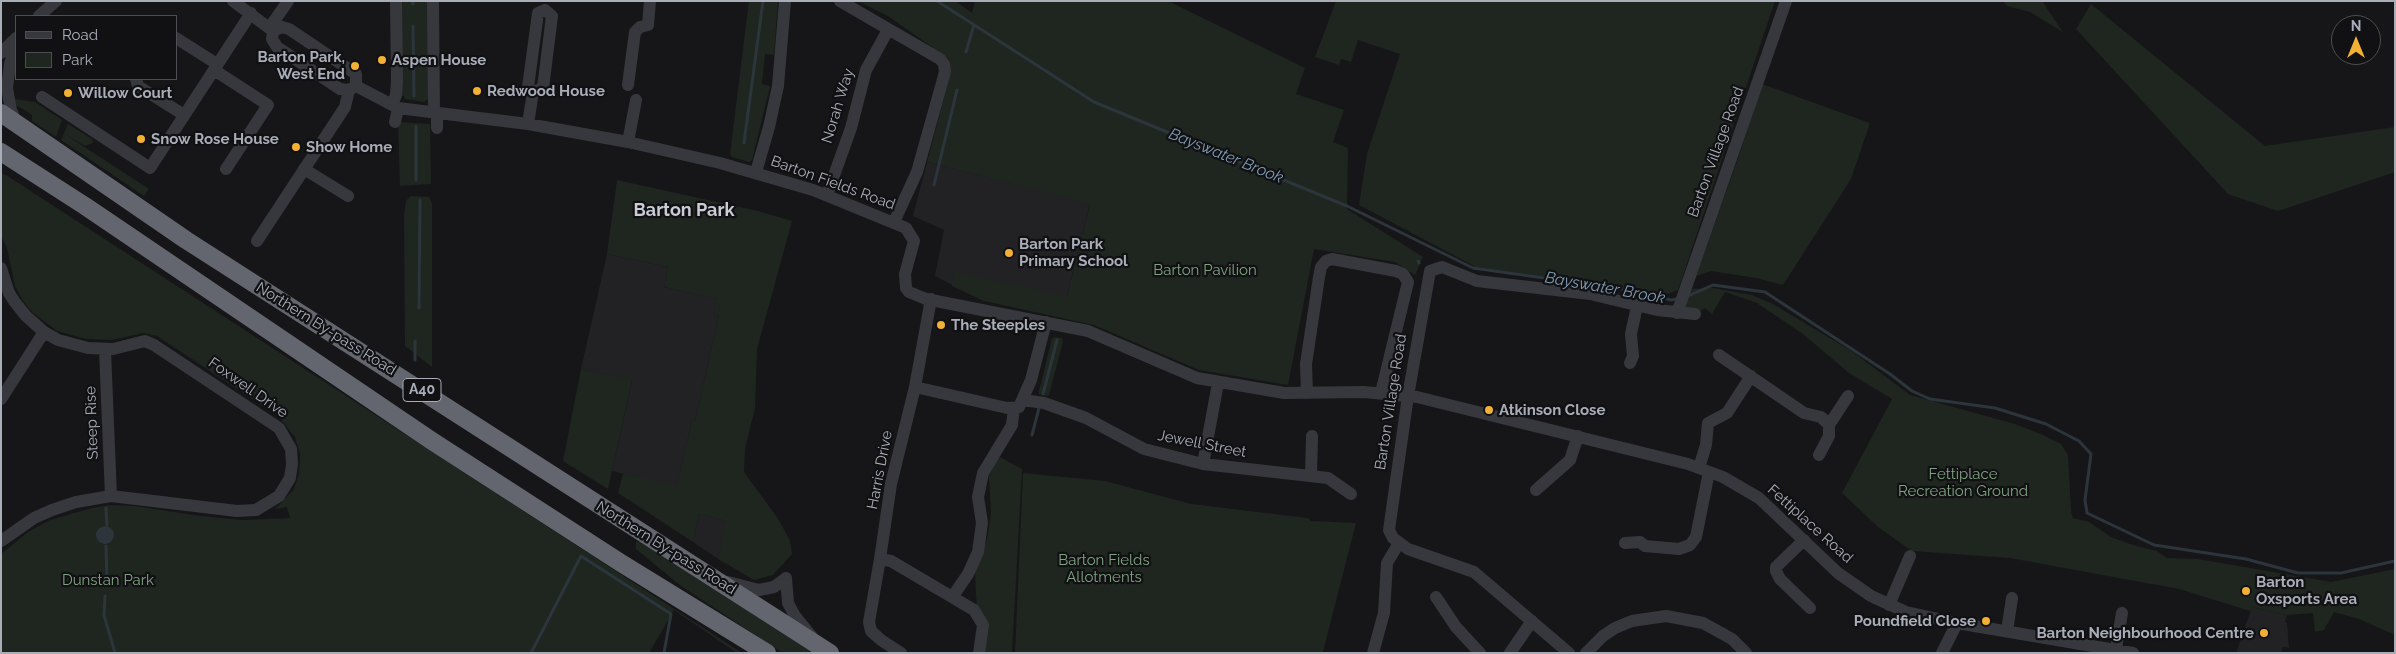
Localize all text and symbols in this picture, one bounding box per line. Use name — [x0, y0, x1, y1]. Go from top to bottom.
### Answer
legend — [15, 15, 178, 80]
north arrow — [2331, 15, 2381, 65]
text: N — [2351, 18, 2361, 34]
text: Road — [62, 26, 98, 44]
place label: Barton Park, West End — [257, 48, 345, 83]
text: Park — [62, 51, 93, 69]
place label: Aspen House — [392, 51, 486, 69]
marker: Aspen House — [376, 54, 388, 66]
marker: Barton Park, West End — [349, 60, 361, 72]
street label: Norah Way — [818, 66, 858, 146]
place label: Redwood House — [487, 82, 605, 100]
place label: Willow Court — [78, 84, 172, 102]
street label: Barton Village Road — [1684, 84, 1748, 220]
marker: Redwood House — [471, 85, 483, 97]
marker: Willow Court — [62, 87, 74, 99]
water label: Bayswater Brook — [1166, 124, 1286, 188]
place label: Snow Rose House — [151, 130, 279, 148]
marker: Snow Rose House — [135, 133, 147, 145]
place label: Show Home — [306, 138, 392, 156]
marker: Show Home — [290, 141, 302, 153]
street label: Barton Fields Road — [768, 152, 898, 214]
district label: Barton Park — [634, 200, 734, 222]
place label: Barton Park Primary School — [1019, 235, 1128, 270]
marker: Barton Park Primary School — [1003, 247, 1015, 259]
park label: Barton Pavilion — [1153, 261, 1257, 279]
water label: Bayswater Brook — [1543, 268, 1667, 308]
street label: Northern By-pass Road — [253, 278, 399, 380]
place label: The Steeples — [951, 316, 1045, 334]
marker: The Steeples — [935, 319, 947, 331]
street label: Barton Village Road — [1371, 333, 1411, 471]
street label: Foxwell Drive — [205, 354, 291, 422]
road number: A40 — [403, 378, 441, 402]
street label: Steep Rise — [82, 386, 102, 460]
place label: Atkinson Close — [1499, 401, 1605, 419]
marker: Atkinson Close — [1483, 404, 1495, 416]
street label: Jewell Street — [1156, 427, 1248, 461]
street label: Harris Drive — [864, 429, 896, 511]
park label: Fettiplace Recreation Ground — [1898, 465, 2028, 500]
street label: Fettiplace Road — [1764, 481, 1856, 567]
street label: Northern By-pass Road — [593, 497, 739, 599]
park label: Barton Fields Allotments — [1058, 551, 1150, 586]
park label: Dunstan Park — [62, 571, 154, 589]
place label: Barton Oxsports Area — [2256, 573, 2357, 608]
marker: Barton Oxsports Area — [2240, 585, 2252, 597]
place label: Poundfield Close — [1854, 612, 1976, 630]
marker: Poundfield Close — [1980, 615, 1992, 627]
place label: Barton Neighbourhood Centre — [2036, 624, 2254, 642]
marker: Barton Neighbourhood Centre — [2258, 627, 2270, 639]

